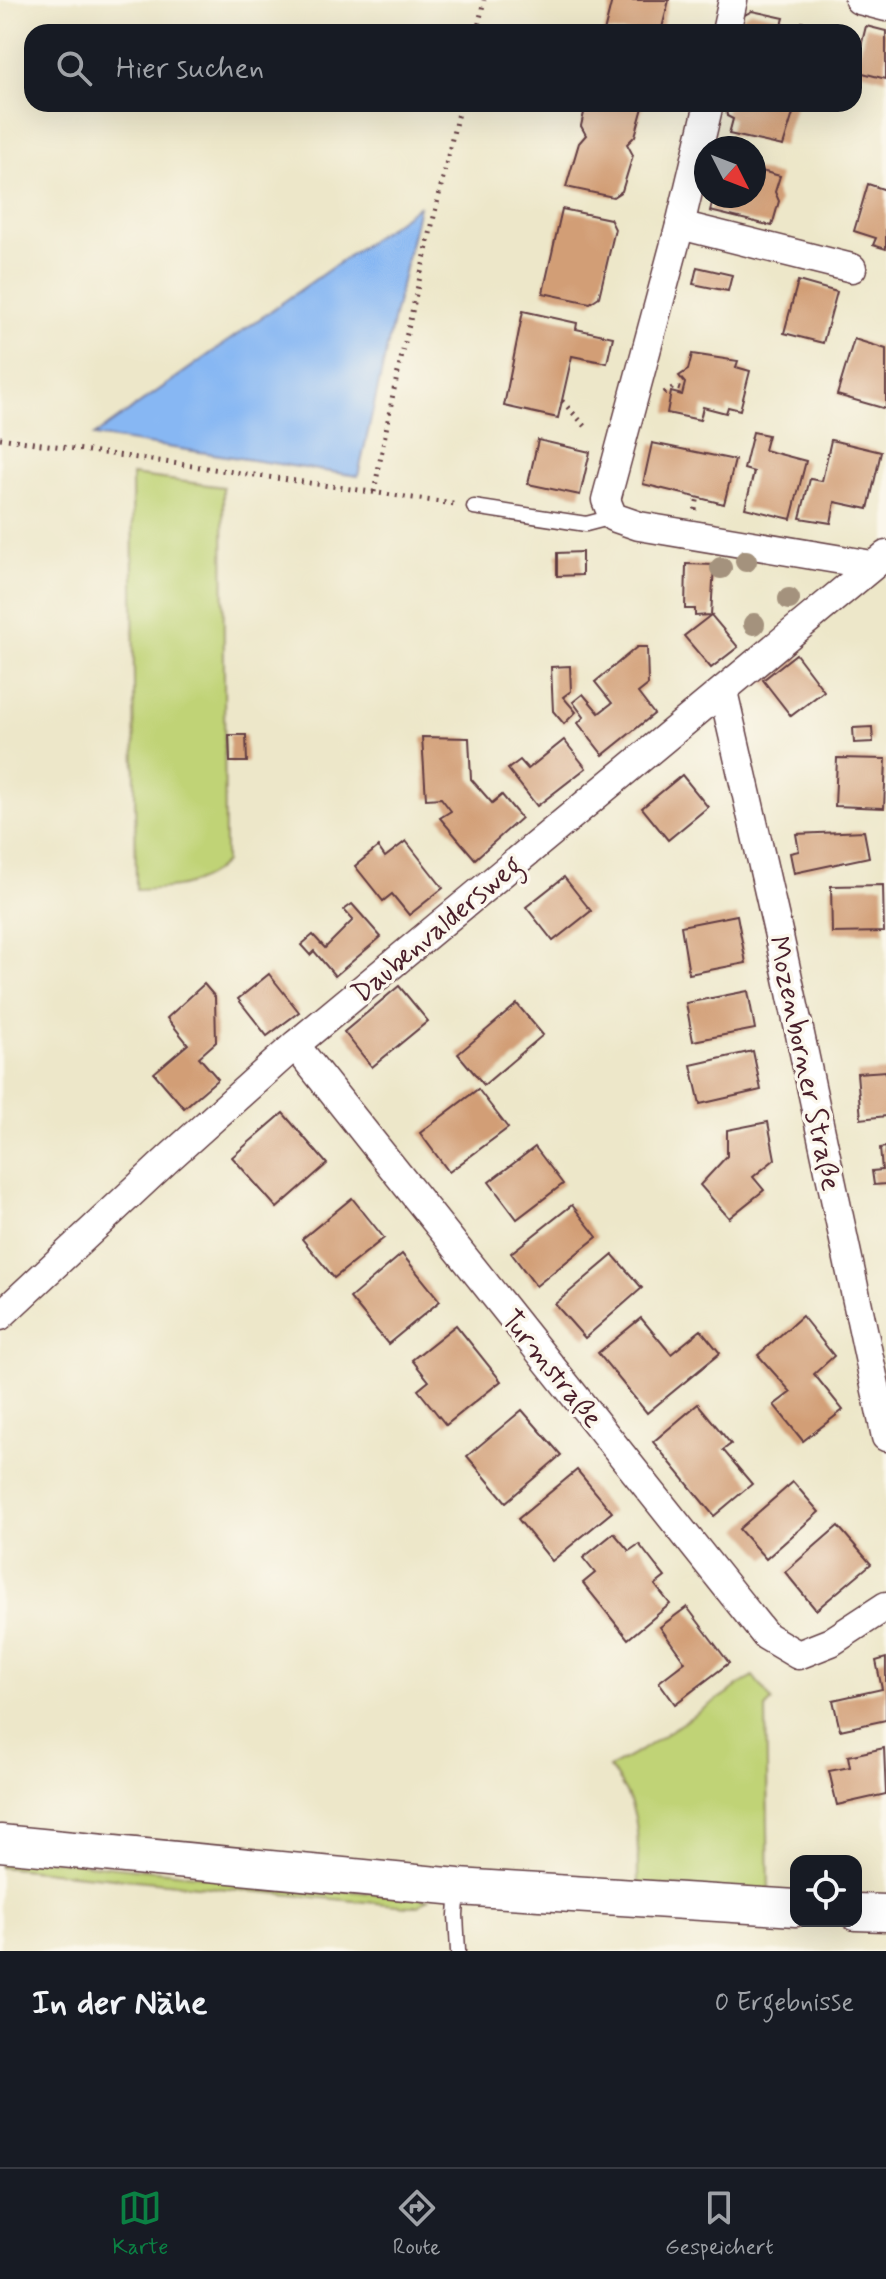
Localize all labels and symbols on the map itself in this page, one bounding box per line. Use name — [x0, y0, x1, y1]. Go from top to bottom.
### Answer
north arrow — [694, 136, 766, 208]
street label: Daubenvaldersweg — [345, 848, 533, 1015]
street label: Mozenborner Straße — [758, 933, 849, 1194]
street label: Turmstraße — [492, 1303, 610, 1436]

